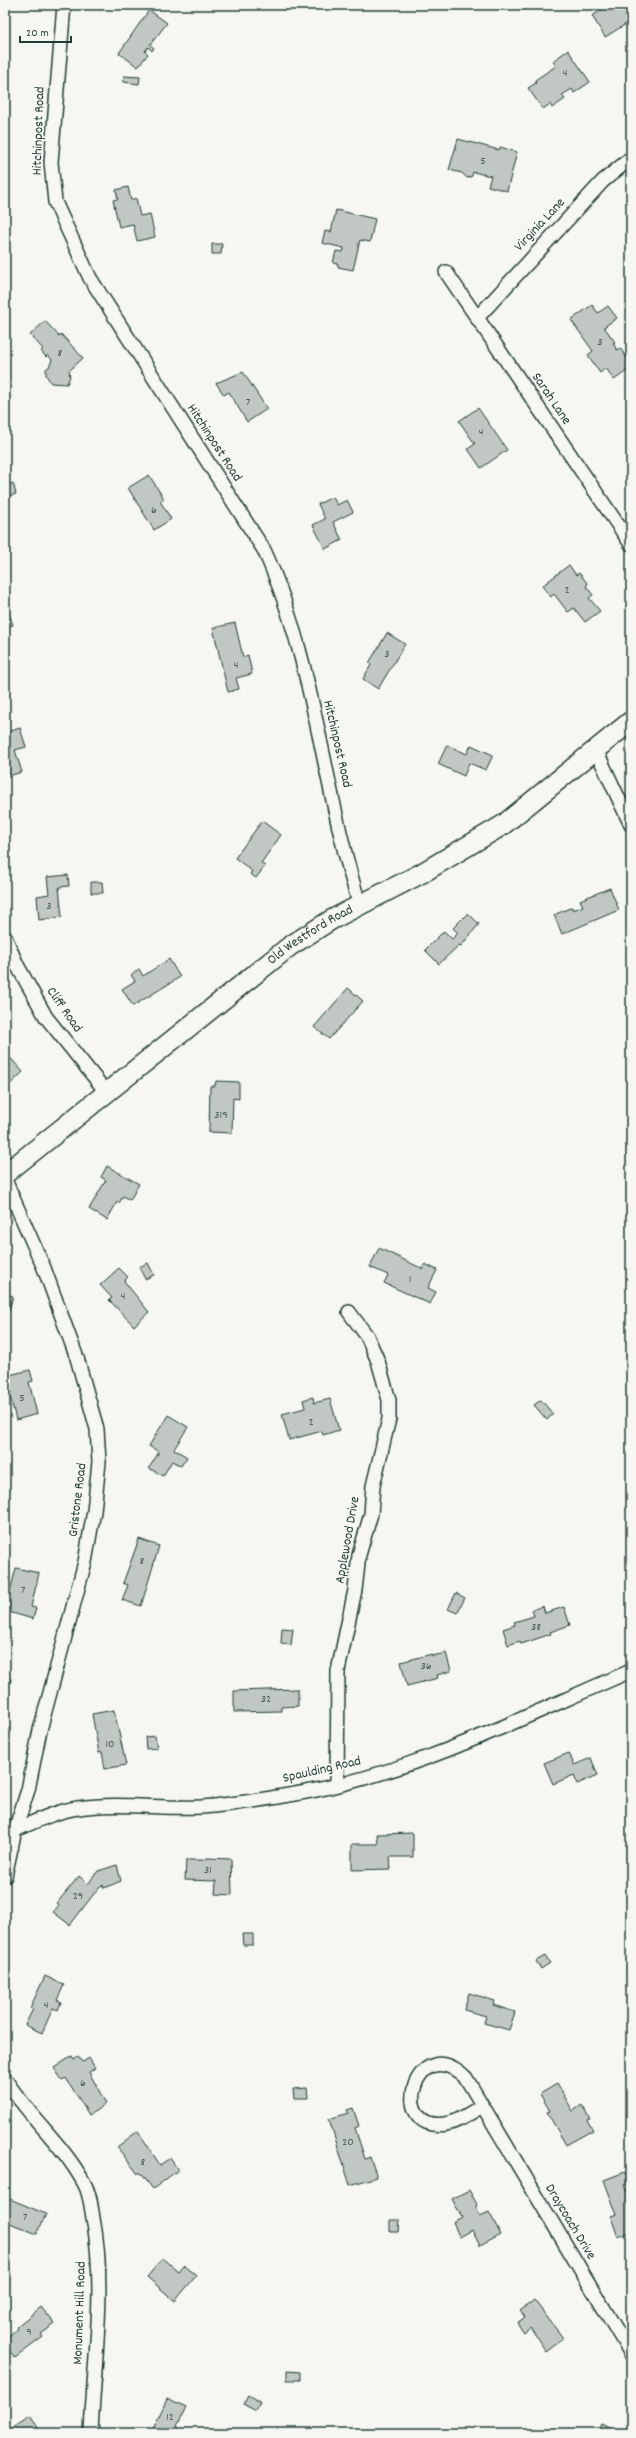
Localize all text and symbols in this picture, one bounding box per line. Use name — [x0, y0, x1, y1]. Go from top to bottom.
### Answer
scale bar — [20, 18, 71, 44]
text: 20 m — [26, 25, 49, 42]
house number: 4 — [563, 65, 568, 82]
street label: Hitchinpost Road — [27, 86, 51, 176]
house number: 5 — [480, 153, 486, 170]
street label: Virginia Lane — [510, 194, 570, 256]
house number: 3 — [597, 334, 603, 351]
house number: 8 — [58, 345, 63, 362]
street label: Sarah Lane — [526, 369, 576, 429]
house number: 7 — [246, 394, 251, 411]
street label: Hitchinpost Road — [181, 400, 247, 486]
house number: 4 — [479, 424, 484, 441]
house number: 6 — [151, 502, 157, 519]
house number: 2 — [564, 582, 570, 599]
house number: 3 — [384, 646, 390, 663]
house number: 4 — [234, 657, 239, 674]
street label: Hitchinpost Road — [317, 698, 357, 790]
house number: 3 — [46, 898, 52, 915]
street label: Old Westford Road — [263, 900, 357, 970]
street label: Cliff Road — [41, 983, 87, 1037]
house number: 319 — [214, 1107, 228, 1124]
house number: 1 — [409, 1271, 411, 1288]
house number: 4 — [121, 1288, 126, 1305]
house number: 5 — [19, 1390, 25, 1407]
house number: 2 — [308, 1414, 314, 1431]
street label: Gristone Road — [64, 1462, 92, 1538]
street label: Applewood Drive — [330, 1495, 366, 1585]
house number: 8 — [140, 1553, 145, 1570]
house number: 7 — [21, 1582, 26, 1599]
house number: 38 — [531, 1619, 541, 1636]
house number: 36 — [420, 1658, 432, 1675]
house number: 32 — [261, 1691, 271, 1708]
house number: 10 — [105, 1736, 115, 1753]
street label: Spaulding Road — [281, 1751, 363, 1789]
house number: 31 — [204, 1862, 212, 1879]
house number: 29 — [73, 1888, 83, 1905]
house number: 4 — [44, 1997, 49, 2014]
house number: 6 — [80, 2075, 86, 2092]
house number: 20 — [342, 2134, 354, 2151]
house number: 8 — [141, 2154, 146, 2171]
street label: Draycoach Drive — [539, 2180, 601, 2264]
house number: 7 — [23, 2209, 28, 2226]
street label: Monument Hill Road — [68, 2261, 92, 2365]
house number: 9 — [26, 2324, 32, 2341]
house number: 12 — [166, 2409, 174, 2426]

